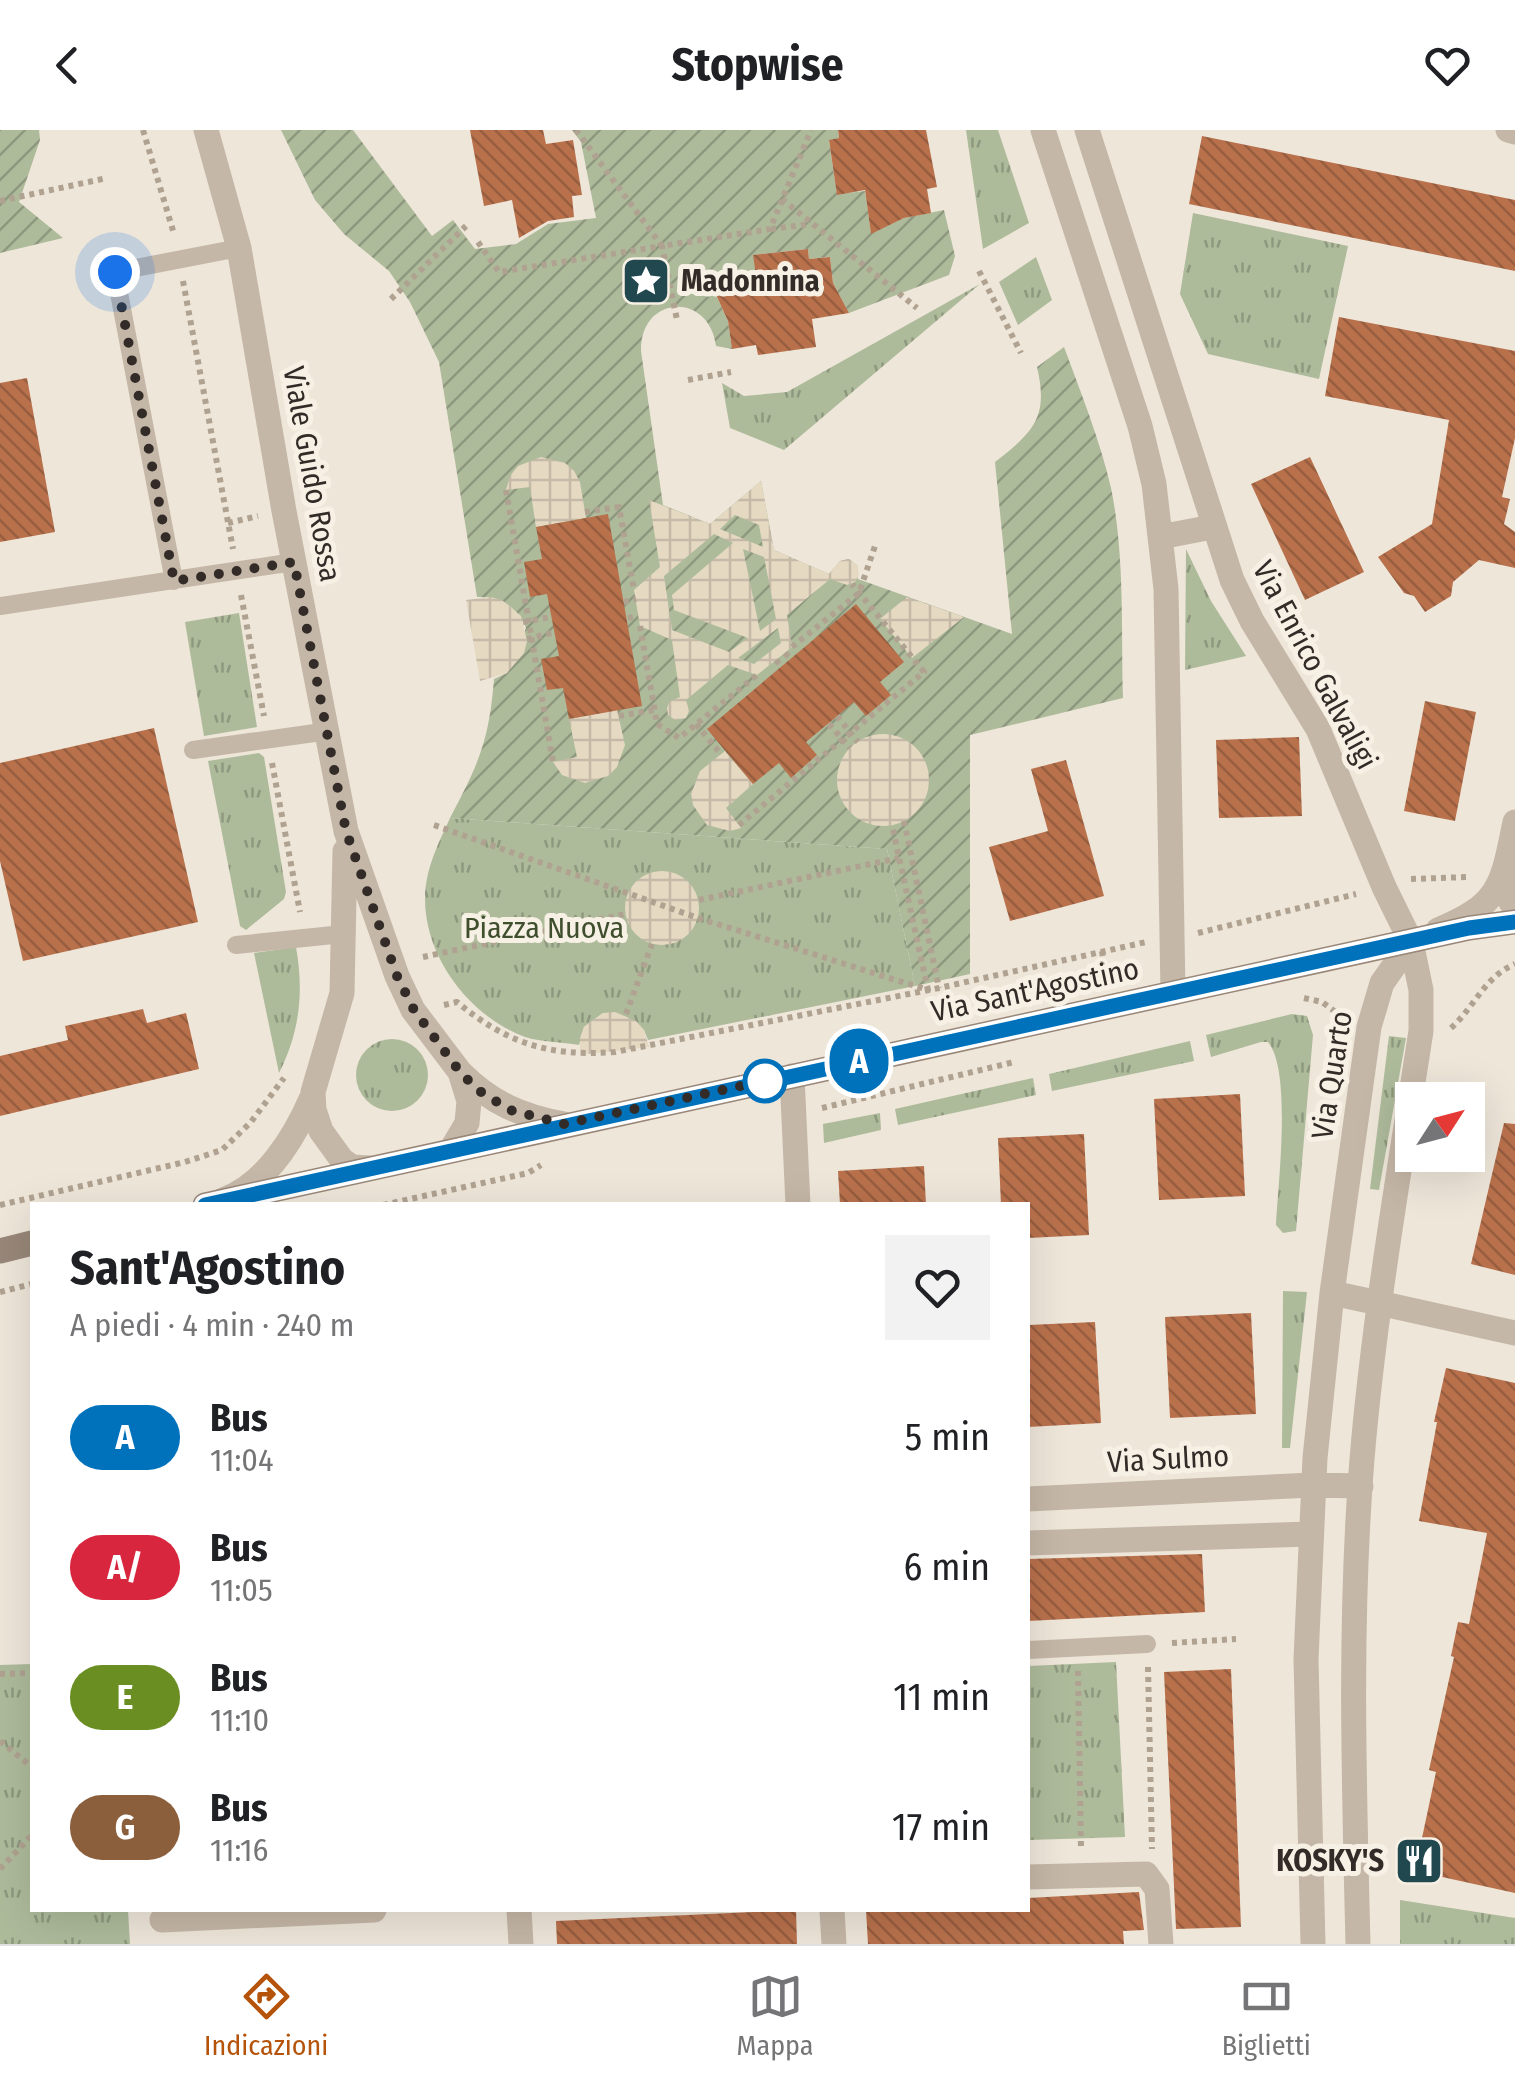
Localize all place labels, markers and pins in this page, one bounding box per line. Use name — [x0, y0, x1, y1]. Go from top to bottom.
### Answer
place icon: Madonnina — [620, 255, 672, 307]
place label: Madonnina — [681, 263, 820, 299]
unlabelled marker — [744, 1060, 786, 1102]
restaurant icon: KOSKY'S — [1393, 1835, 1445, 1887]
place label: KOSKY'S — [1276, 1843, 1384, 1879]

